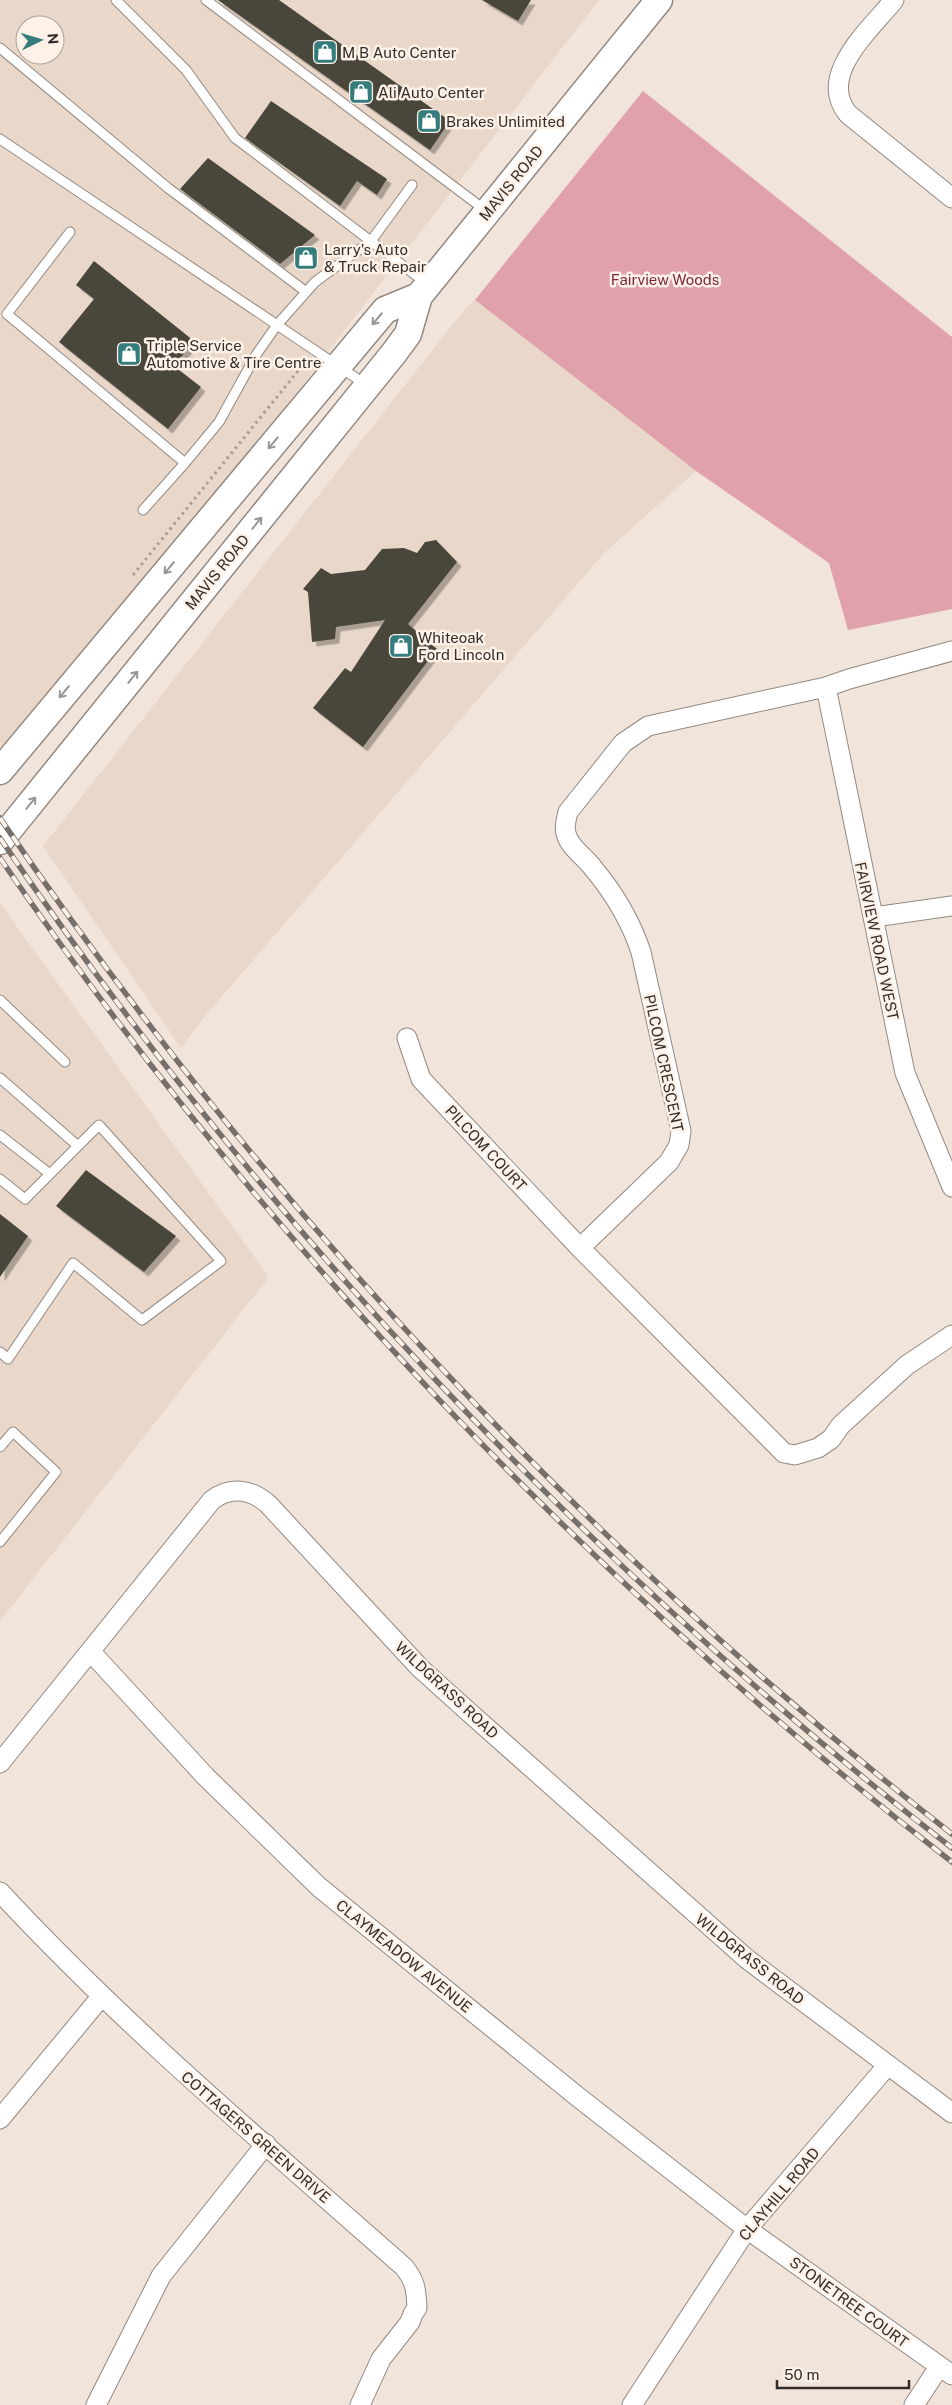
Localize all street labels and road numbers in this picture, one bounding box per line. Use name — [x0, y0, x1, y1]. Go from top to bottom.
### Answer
street label: MAVIS ROAD — [476, 142, 546, 224]
street label: MAVIS ROAD — [182, 531, 252, 613]
street label: FAIRVIEW ROAD WEST — [852, 860, 902, 1022]
street label: PILCOM CRESCENT — [641, 993, 687, 1133]
street label: PILCOM COURT — [442, 1102, 530, 1194]
street label: WILDGRASS ROAD — [392, 1638, 502, 1742]
street label: CLAYMEADOW AVENUE — [333, 1896, 475, 2016]
street label: WILDGRASS ROAD — [692, 1910, 808, 2008]
street label: COTTAGERS GREEN DRIVE — [178, 2068, 334, 2206]
street label: CLAYHILL ROAD — [735, 2144, 823, 2244]
street label: STONETREE COURT — [786, 2253, 912, 2351]

